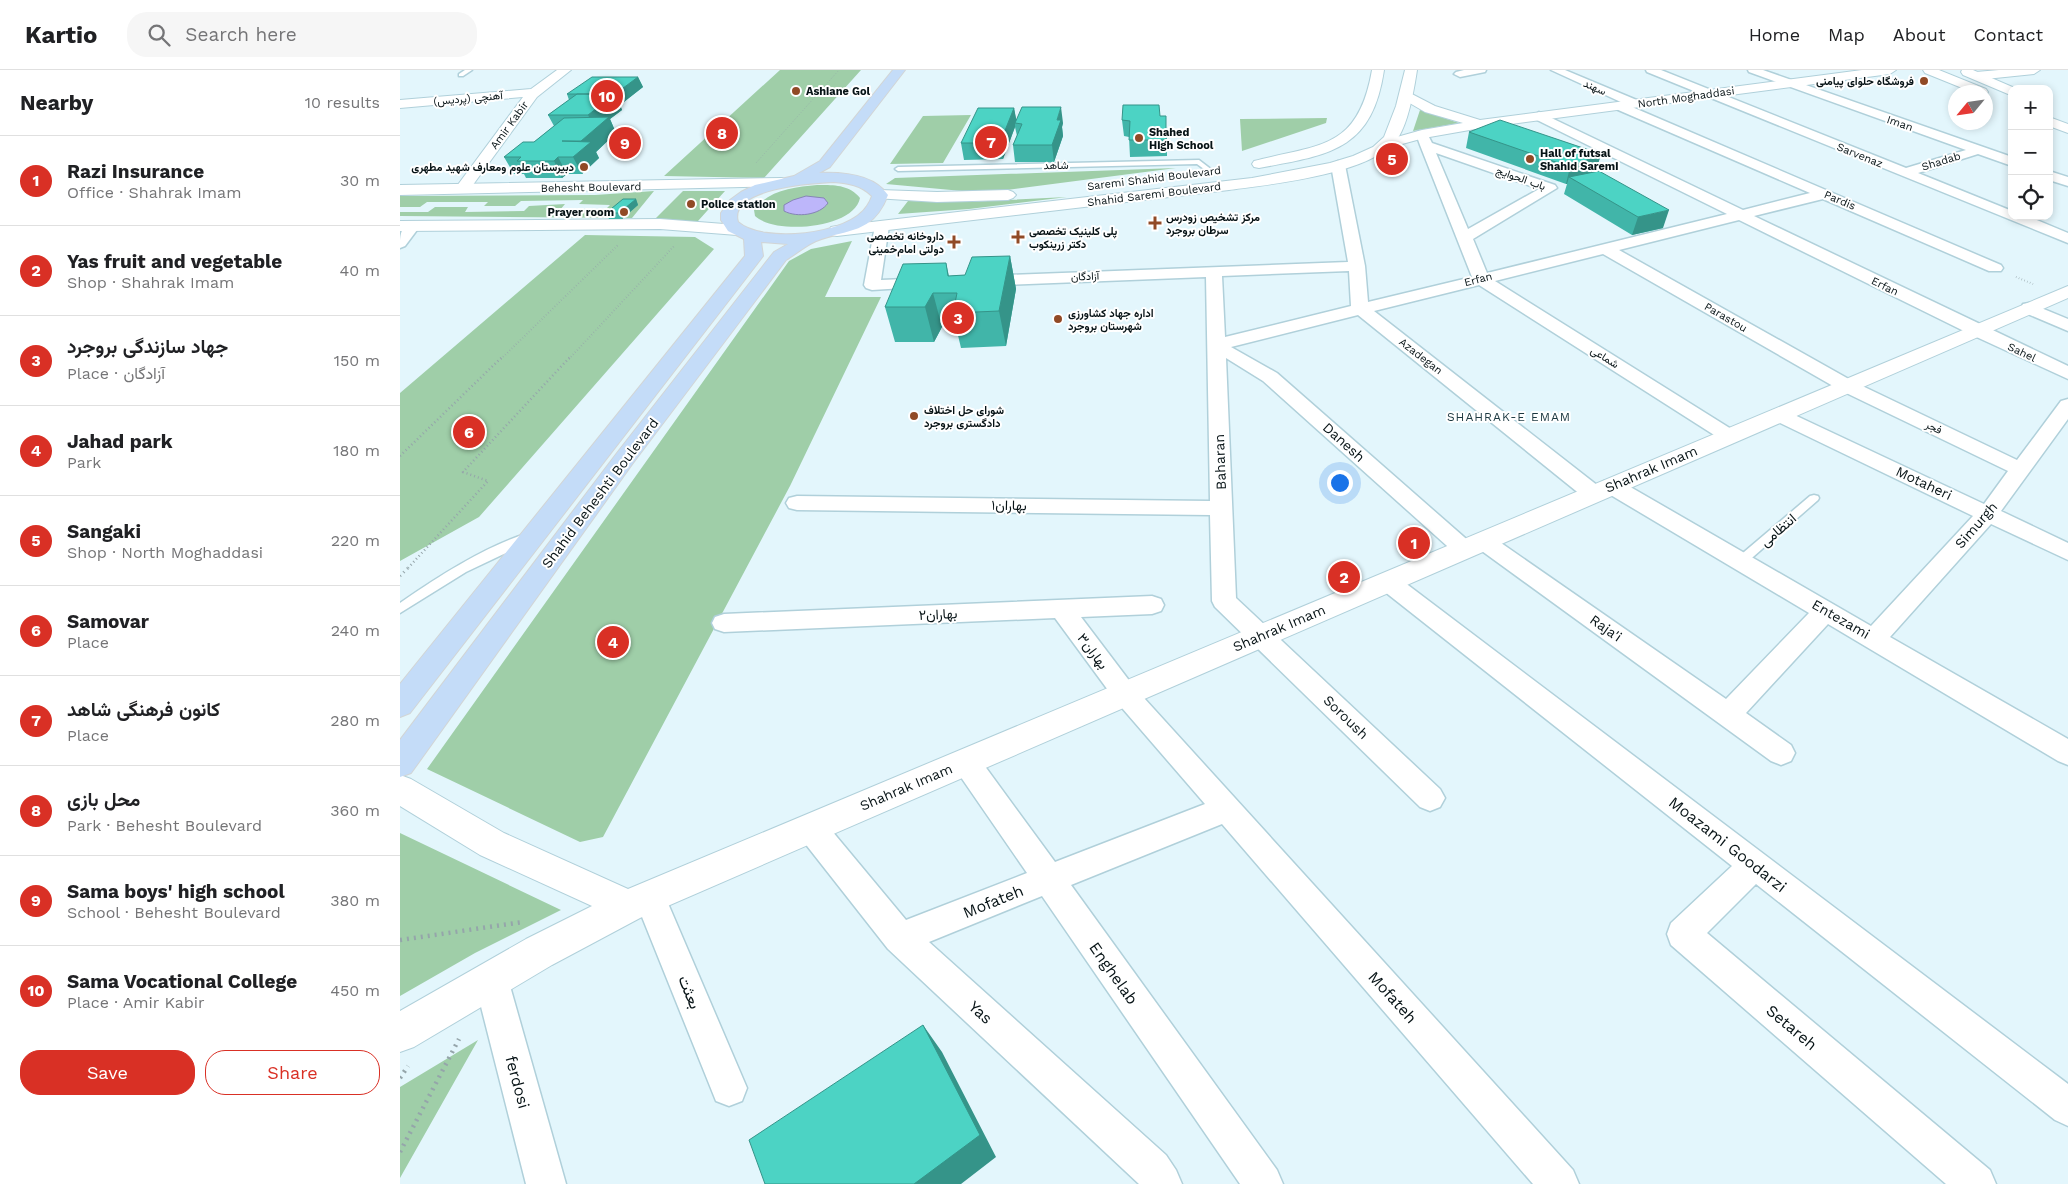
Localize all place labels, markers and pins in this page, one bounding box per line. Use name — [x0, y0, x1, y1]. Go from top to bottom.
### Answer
place label: فروشگاه حلوای پیامنی — [1816, 75, 1914, 89]
marker: فروشگاه حلوای پیامنی — [1918, 75, 1930, 87]
pin: 10 — [591, 77, 623, 115]
marker: Ashiane Gol — [790, 85, 802, 97]
place label: Ashiane Gol — [806, 85, 871, 98]
pin: 8 — [706, 114, 738, 152]
pin: 7 — [975, 123, 1007, 161]
pin: 9 — [609, 124, 641, 162]
place label: Shahed High School — [1149, 126, 1214, 152]
marker: Shahed High School — [1133, 132, 1145, 144]
pin: 5 — [1376, 140, 1408, 178]
place label: Hall of futsal Shahid Saremi — [1540, 147, 1618, 173]
marker: Hall of futsal Shahid Saremi — [1524, 153, 1536, 165]
place label: دبیرستان علوم ومعارف شهید مطهری — [411, 161, 575, 175]
marker: دبیرستان علوم ومعارف شهید مطهری — [578, 161, 590, 173]
marker: Police station — [685, 198, 697, 210]
place label: Police station — [701, 198, 776, 211]
place label: Prayer room — [548, 206, 614, 219]
marker: Prayer room — [618, 206, 630, 218]
place label: مرکز تشخیص زودرس سرطان بروجرد — [1166, 211, 1260, 237]
marker: مرکز تشخیص زودرس سرطان بروجرد — [1148, 216, 1162, 230]
place label: پلی کلینیک تخصصی دکتر زرینکوب — [1029, 225, 1118, 251]
place label: داروخانه تخصصی دولتی امام‌خمینی — [867, 230, 945, 257]
marker: پلی کلینیک تخصصی دکتر زرینکوب — [1011, 230, 1025, 244]
marker: داروخانه تخصصی دولتی امام‌خمینی — [948, 236, 960, 248]
pin: 3 — [942, 299, 974, 337]
place label: اداره جهاد کشاورزی شهرستان بروجرد — [1068, 307, 1154, 333]
marker: اداره جهاد کشاورزی شهرستان بروجرد — [1052, 313, 1064, 325]
place label: شورای حل اختلاف دادگستری بروجرد — [924, 404, 1004, 430]
marker: شورای حل اختلاف دادگستری بروجرد — [908, 410, 920, 422]
pin: 6 — [453, 413, 485, 451]
pin: 1 — [1398, 524, 1430, 562]
pin: 2 — [1328, 558, 1360, 596]
pin: 4 — [597, 623, 629, 661]

